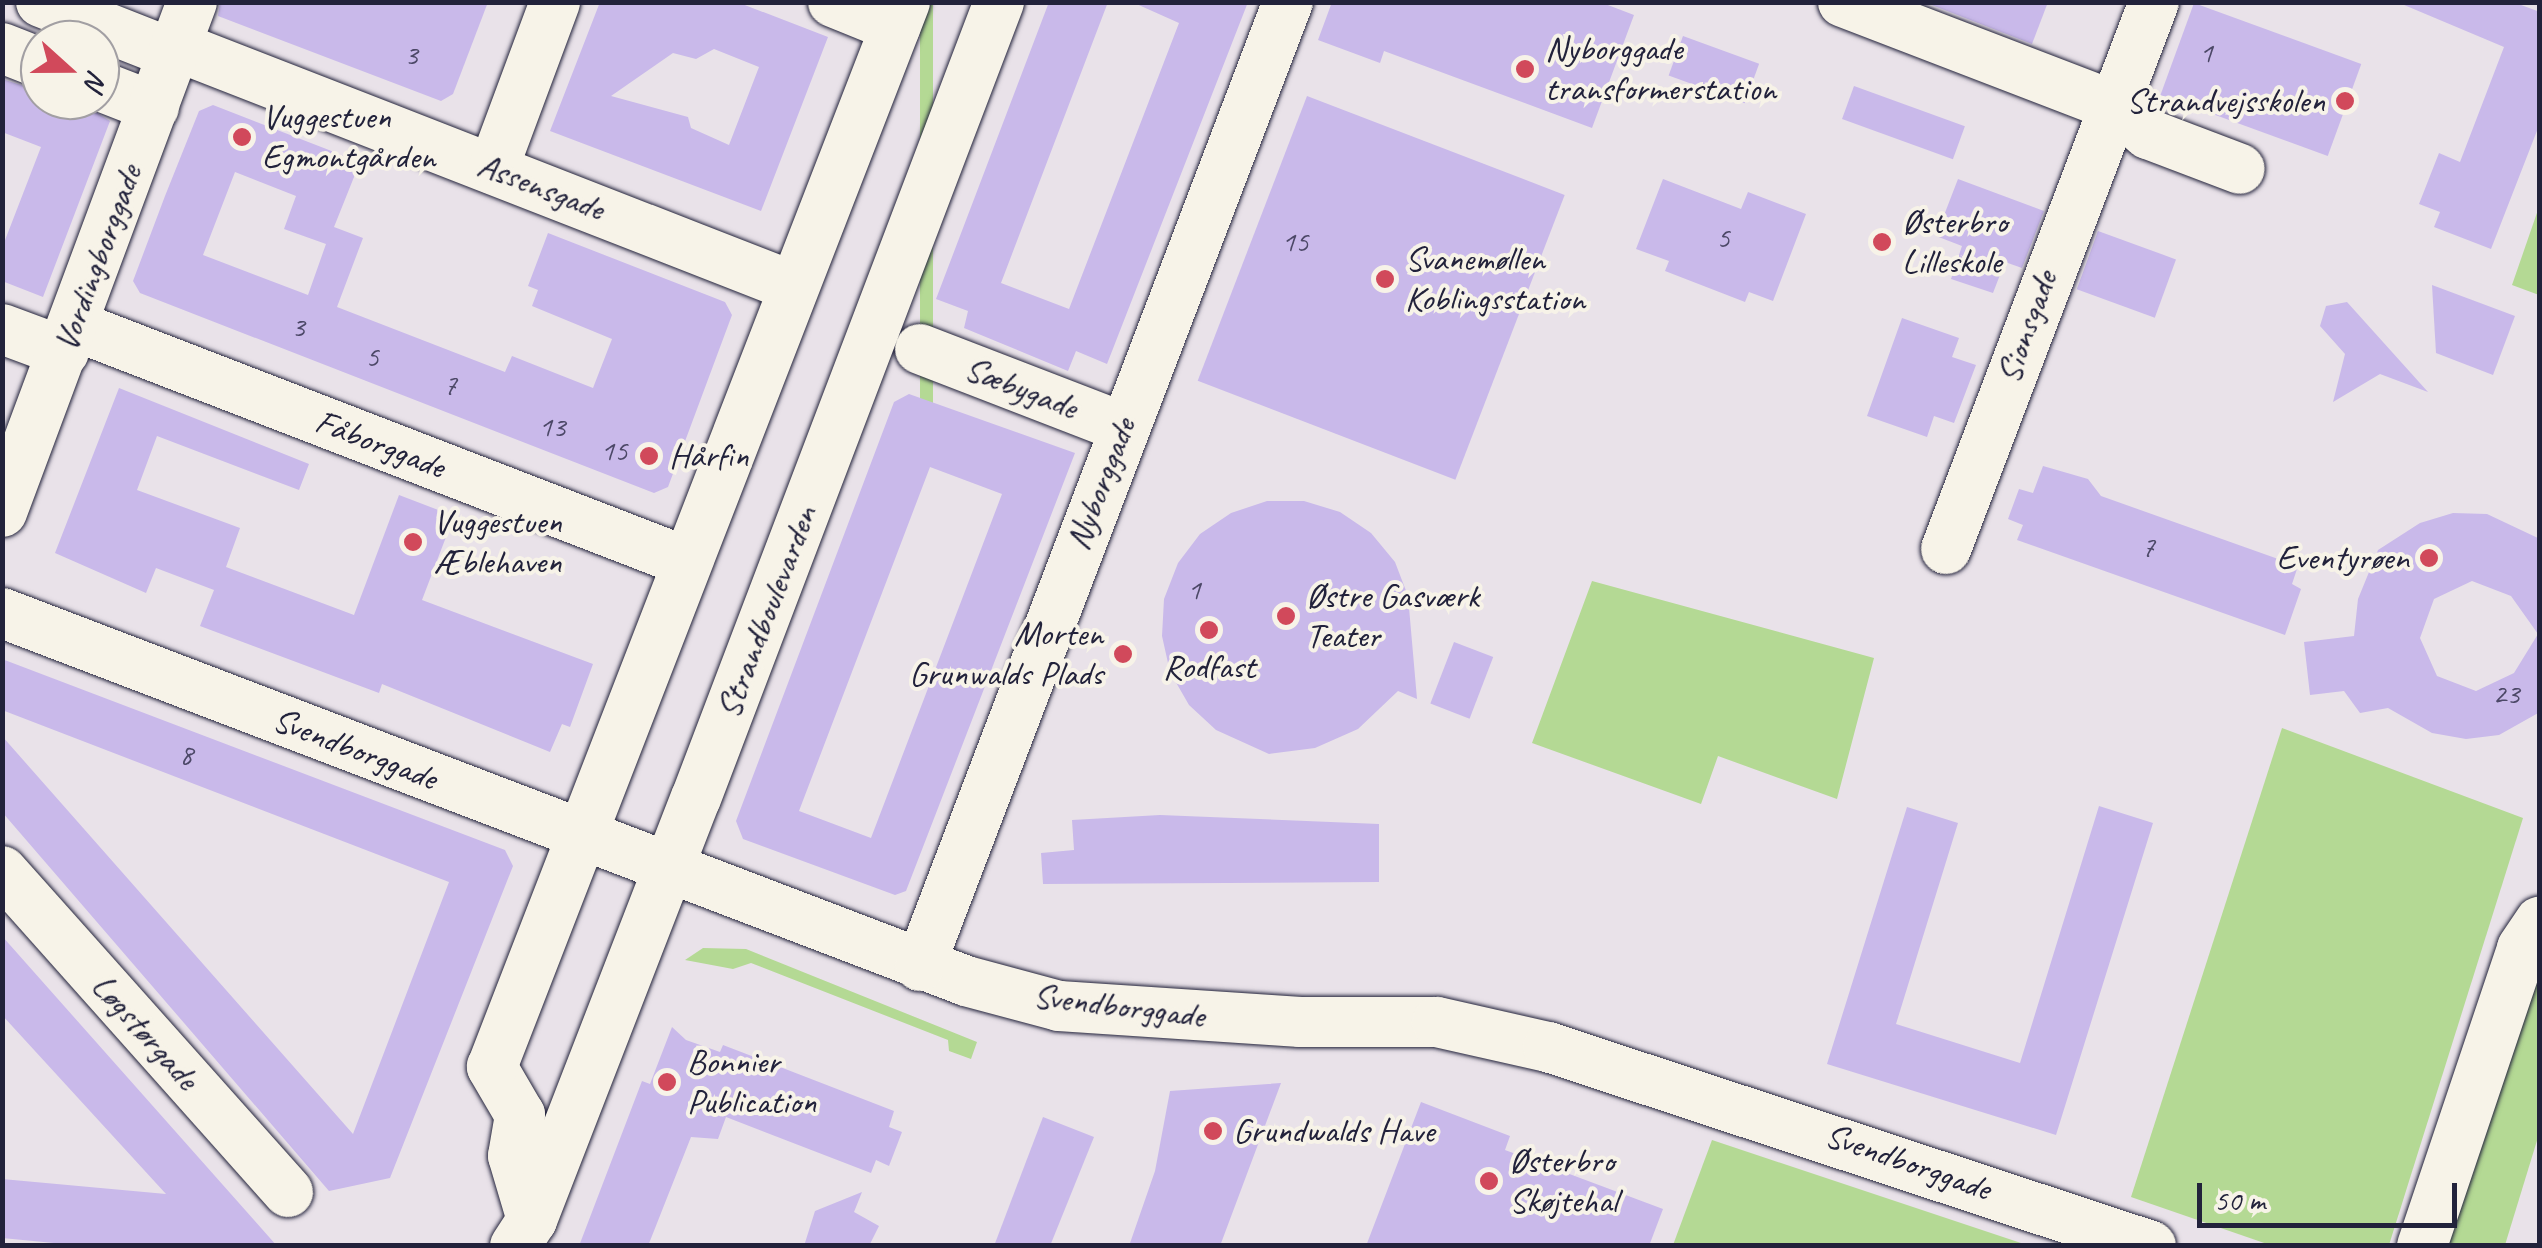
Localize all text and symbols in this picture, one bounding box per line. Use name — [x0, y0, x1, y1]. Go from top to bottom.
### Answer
north arrow — [20, 20, 120, 120]
place label: Nyborggade transformerstation — [1545, 28, 1776, 110]
house number: 1 — [2199, 34, 2213, 70]
house number: 3 — [404, 36, 418, 72]
marker: Nyborggade transformerstation — [1514, 58, 1536, 80]
text: N — [77, 66, 116, 95]
place label: Strandvejsskolen — [2126, 80, 2325, 122]
marker: Strandvejsskolen — [2334, 90, 2356, 112]
place label: Vuggestuen Egmontgården — [262, 96, 435, 178]
marker: Vuggestuen Egmontgården — [231, 126, 253, 148]
street label: Assensgade — [472, 144, 610, 230]
street label: Vordingborggade — [45, 159, 151, 357]
place label: Østerbro Lilleskole — [1902, 201, 2007, 283]
house number: 5 — [1716, 219, 1730, 255]
house number: 15 — [1282, 223, 1308, 259]
marker: Østerbro Lilleskole — [1871, 231, 1893, 253]
place label: Svanemøllen Koblingsstation — [1405, 238, 1585, 320]
street label: Sionsgade — [1987, 265, 2067, 389]
marker: Svanemøllen Koblingsstation — [1374, 268, 1396, 290]
house number: 3 — [291, 308, 305, 344]
house number: 5 — [365, 338, 379, 374]
street label: Sæbygade — [959, 347, 1083, 429]
house number: 7 — [443, 366, 457, 402]
street label: Fåborggade — [309, 400, 451, 488]
house number: 13 — [539, 408, 565, 444]
street label: Nyborggade — [1057, 412, 1145, 556]
house number: 15 — [601, 432, 627, 468]
place label: Hårfin — [669, 435, 748, 477]
marker: Hårfin — [638, 445, 660, 467]
street label: Strandboulevarden — [707, 500, 827, 724]
place label: Vuggestuen Æblehaven — [433, 501, 562, 583]
house number: 7 — [2141, 528, 2155, 564]
marker: Vuggestuen Æblehaven — [402, 531, 424, 553]
place label: Eventyrøen — [2277, 537, 2409, 579]
marker: Eventyrøen — [2418, 547, 2440, 569]
house number: 1 — [1187, 571, 1201, 607]
place label: Østre Gasværk Teater — [1306, 575, 1481, 657]
marker: Østre Gasværk Teater — [1275, 605, 1297, 627]
place label: Morten Grunwalds Plads — [909, 613, 1103, 695]
marker: Rodfast — [1198, 619, 1220, 641]
marker: Morten Grunwalds Plads — [1112, 643, 1134, 665]
place label: Rodfast — [1163, 646, 1255, 688]
house number: 23 — [2493, 675, 2519, 711]
street label: Svendborggade — [267, 699, 443, 799]
house number: 8 — [179, 736, 193, 772]
street label: Løgstørgade — [82, 966, 208, 1098]
street label: Svendborggade — [1031, 975, 1207, 1037]
place label: Bonnier Publication — [687, 1041, 816, 1123]
marker: Bonnier Publication — [656, 1071, 678, 1093]
place label: Grundwalds Have — [1233, 1110, 1435, 1152]
street label: Svendborggade — [1820, 1114, 1996, 1210]
marker: Grundwalds Have — [1202, 1120, 1224, 1142]
place label: Østerbro Skøjtehal — [1509, 1140, 1617, 1222]
scale bar — [2202, 1163, 2462, 1225]
marker: Østerbro Skøjtehal — [1478, 1170, 1500, 1192]
text: 50 m — [2214, 1181, 2265, 1219]

